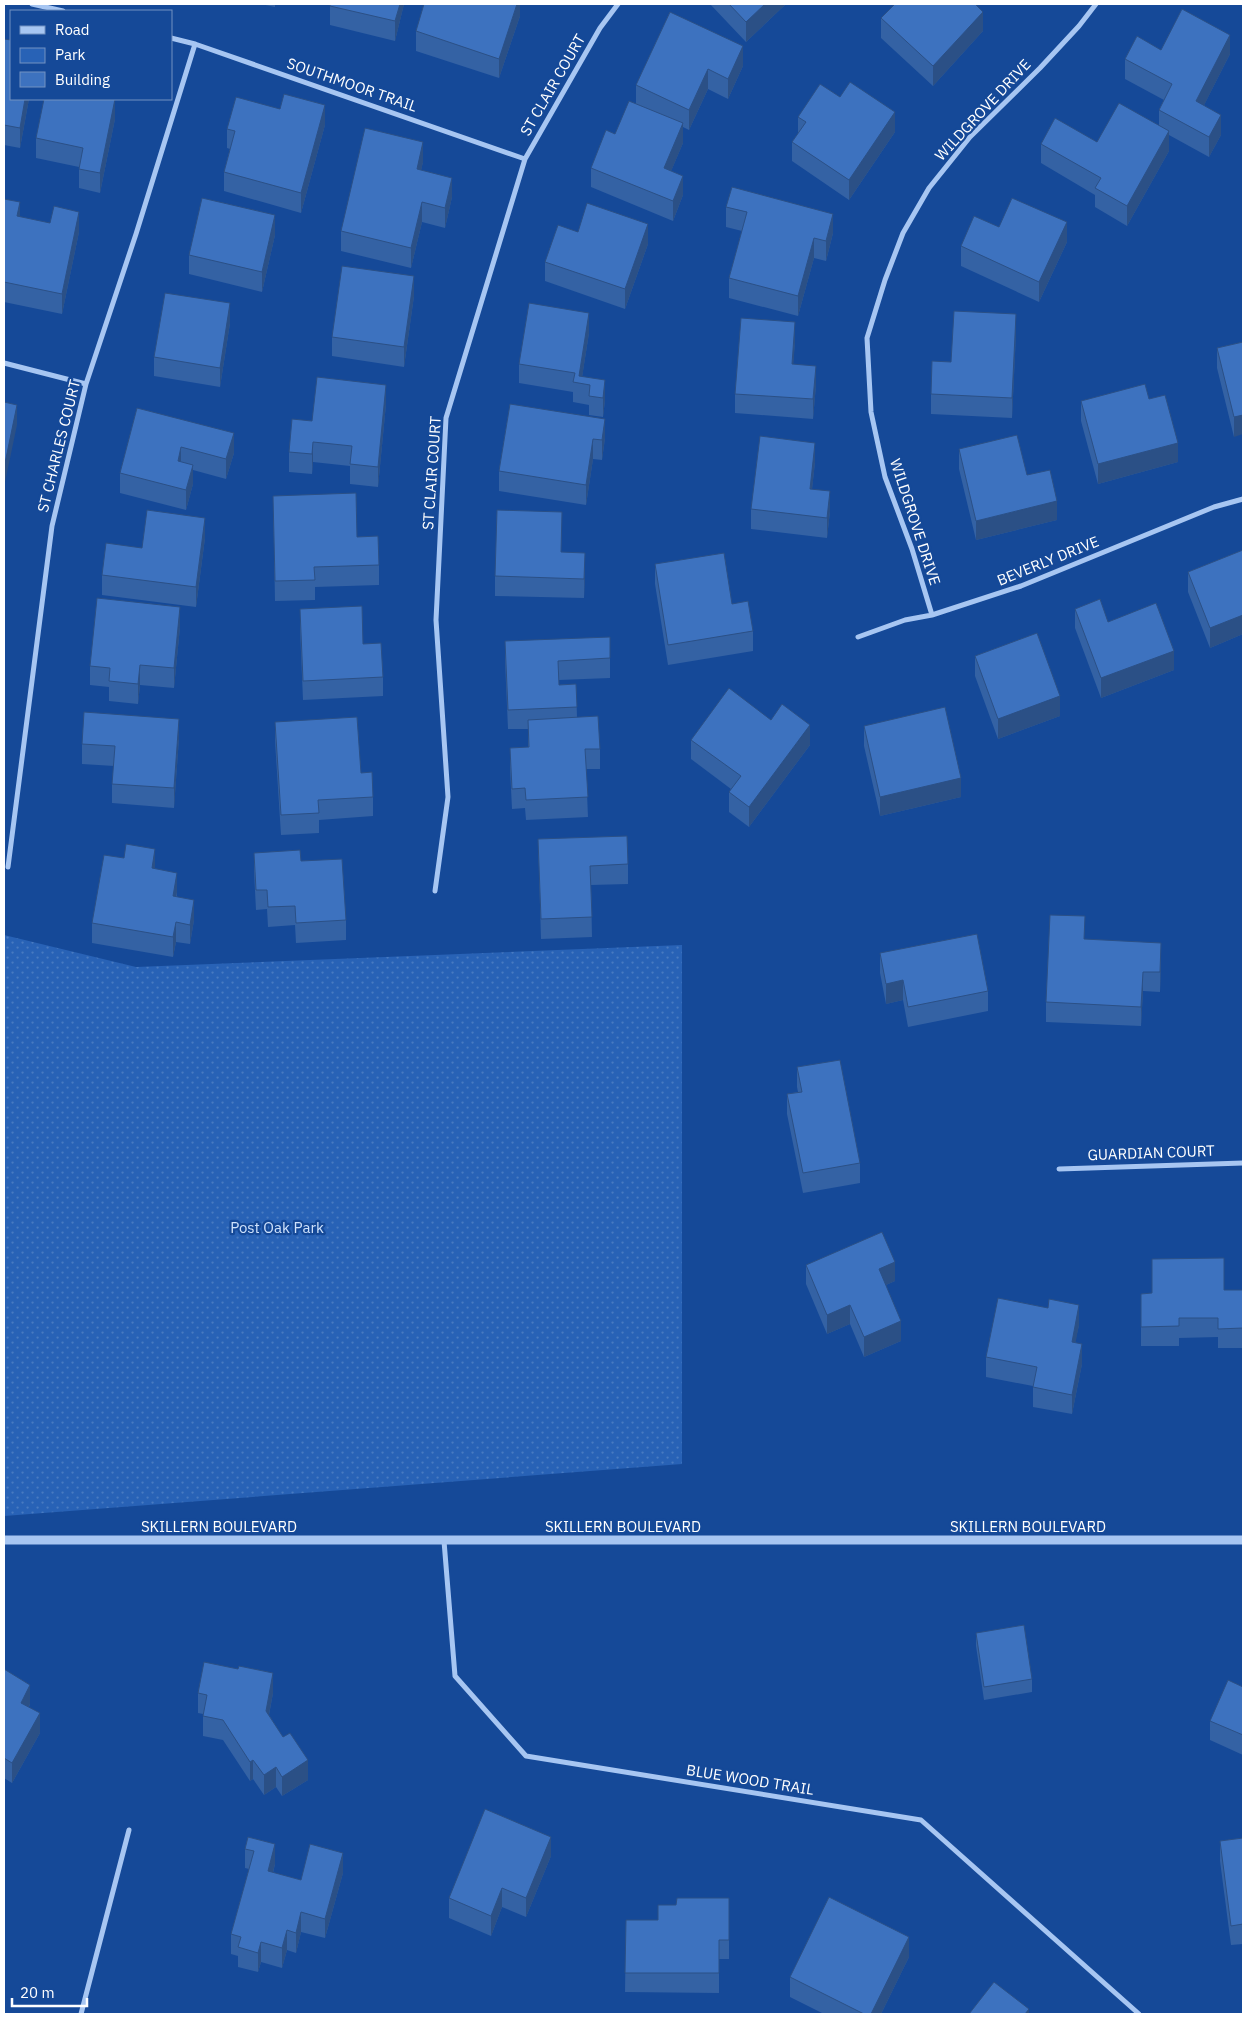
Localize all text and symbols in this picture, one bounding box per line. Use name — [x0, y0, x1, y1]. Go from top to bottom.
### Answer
legend — [10, 10, 172, 100]
text: Road — [55, 20, 90, 39]
street label: ST CLAIR COURT — [516, 30, 590, 139]
text: Park — [55, 45, 85, 64]
street label: SOUTHMOOR TRAIL — [285, 53, 420, 116]
street label: WILDGROVE DRIVE — [931, 55, 1035, 164]
text: Building — [55, 70, 110, 89]
street label: ST CHARLES COURT — [33, 377, 84, 514]
street label: ST CLAIR COURT — [418, 415, 445, 531]
street label: WILDGROVE DRIVE — [886, 456, 945, 588]
street label: BEVERLY DRIVE — [994, 531, 1102, 590]
street label: GUARDIAN COURT — [1087, 1141, 1215, 1164]
park label: Post Oak Park — [230, 1218, 324, 1237]
street label: SKILLERN BOULEVARD — [141, 1517, 297, 1536]
street label: SKILLERN BOULEVARD — [545, 1517, 701, 1536]
street label: SKILLERN BOULEVARD — [950, 1517, 1106, 1536]
street label: BLUE WOOD TRAIL — [685, 1760, 816, 1799]
scale bar — [12, 1976, 88, 2008]
text: 20 m — [20, 1983, 55, 2002]

